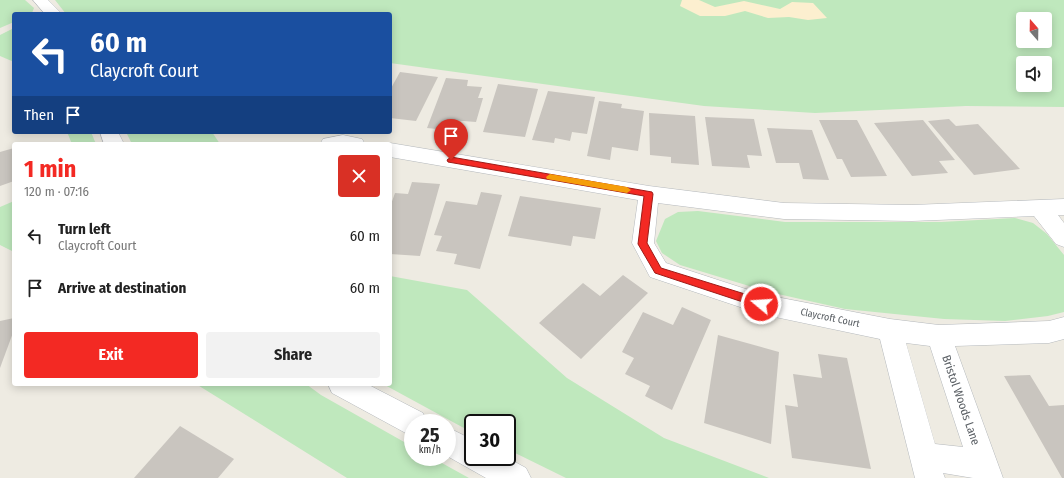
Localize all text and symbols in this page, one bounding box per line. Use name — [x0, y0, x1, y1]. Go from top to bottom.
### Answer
north arrow — [1016, 12, 1052, 48]
map controls — [1016, 12, 1052, 92]
text: 60 m — [90, 26, 147, 59]
icon: left — [24, 28, 76, 80]
button: sound — [1016, 56, 1052, 92]
text: Claycroft Court — [90, 60, 199, 82]
icon: arrive — [62, 104, 84, 126]
text: Then — [24, 106, 54, 124]
pin — [434, 119, 468, 160]
icon: arrive — [440, 125, 462, 147]
text: 1 min — [24, 155, 76, 183]
button: close — [338, 155, 380, 197]
text: 120 m · 07:16 — [24, 184, 89, 199]
text: Turn left — [58, 220, 111, 238]
icon: left — [24, 225, 46, 247]
text: 60 m — [350, 227, 380, 245]
text: Claycroft Court — [58, 238, 136, 253]
icon: arrive — [24, 277, 46, 299]
text: Arrive at destination — [58, 279, 186, 297]
text: 60 m — [350, 279, 380, 297]
position arrow — [740, 283, 782, 325]
street label: Claycroft Court — [799, 306, 861, 330]
button: Exit — [24, 332, 198, 378]
button: Share — [206, 332, 380, 378]
street label: Bristol Woods Lane — [939, 353, 983, 447]
speed limit sign: 30 — [464, 414, 516, 466]
text: 25 — [420, 423, 440, 447]
text: km/h — [419, 444, 441, 456]

